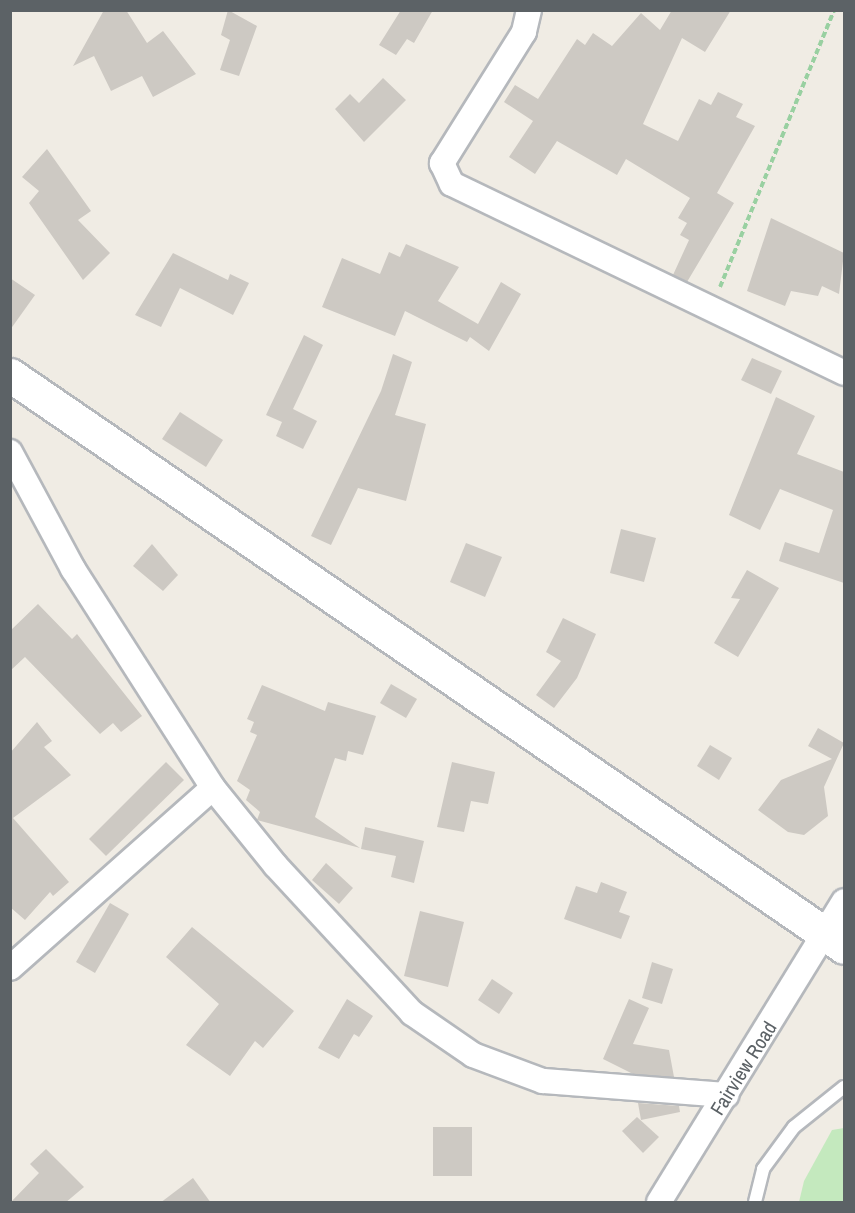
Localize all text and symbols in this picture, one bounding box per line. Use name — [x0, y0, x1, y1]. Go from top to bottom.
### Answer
street label: Fairview Road — [705, 1017, 781, 1119]

